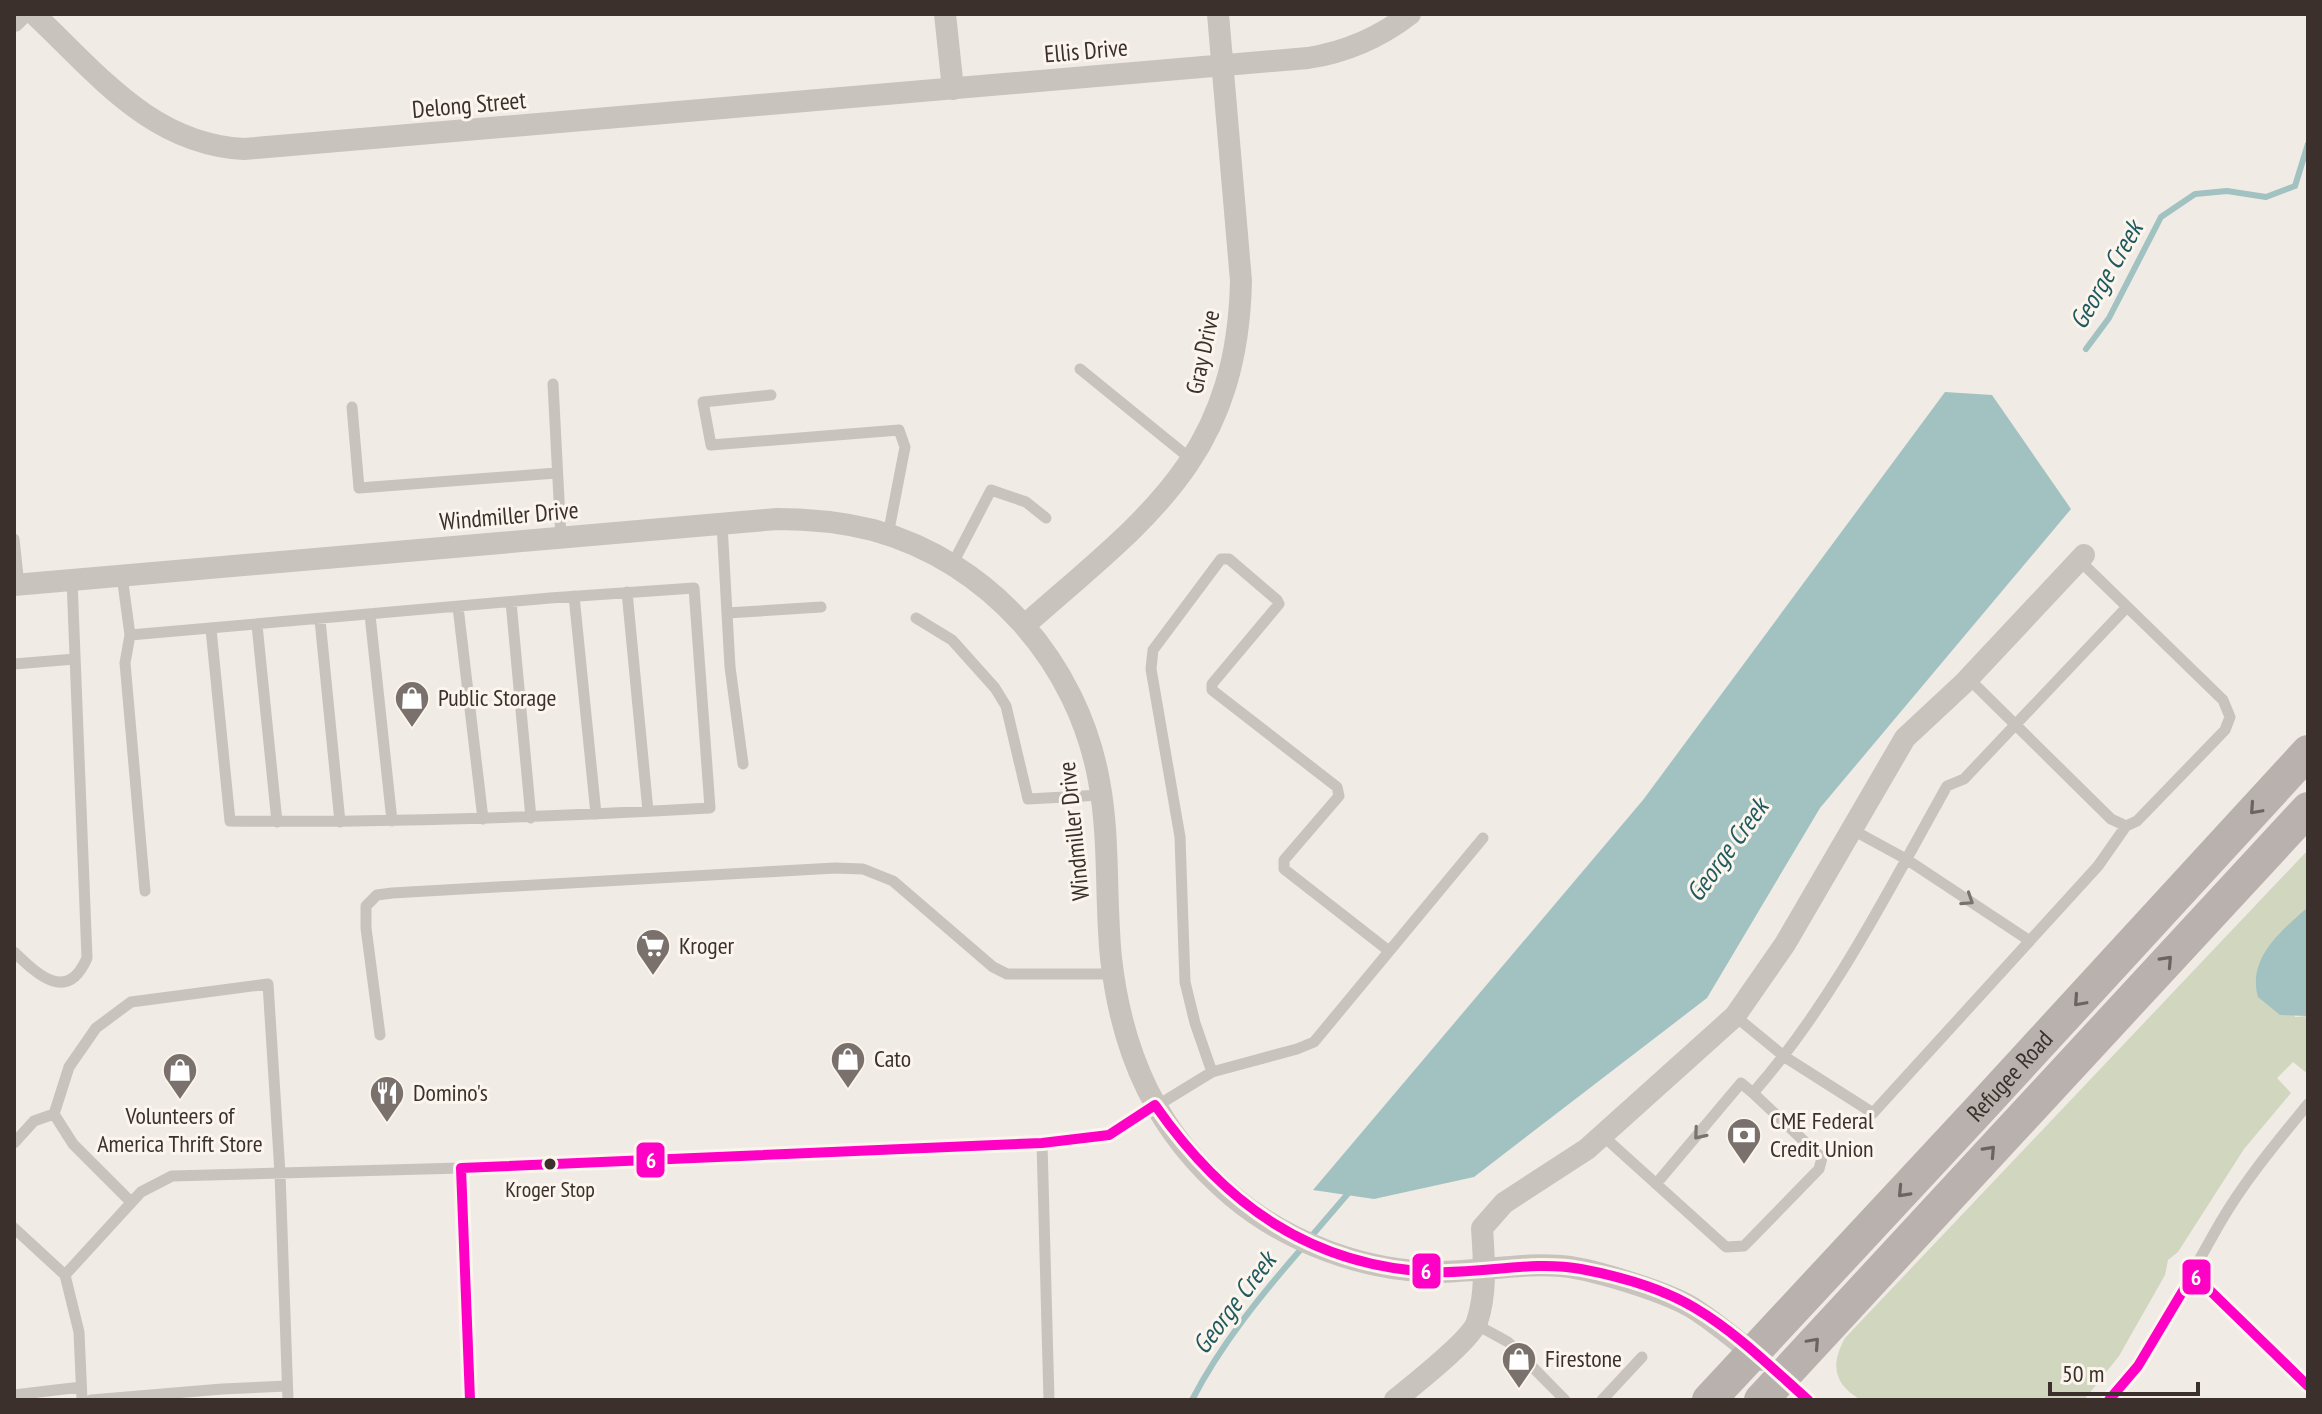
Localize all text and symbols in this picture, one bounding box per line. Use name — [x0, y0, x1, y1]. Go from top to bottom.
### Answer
street label: Ellis Drive — [1043, 31, 1129, 70]
street label: Delong Street — [411, 84, 528, 125]
water label: George Creek — [2061, 212, 2151, 335]
street label: Gray Drive — [1179, 307, 1227, 397]
street label: Windmiller Drive — [438, 494, 580, 537]
shop icon: Public Storage — [393, 679, 431, 729]
place label: Public Storage — [438, 682, 557, 713]
street label: Windmiller Drive — [1051, 760, 1096, 902]
water label: George Creek — [1678, 789, 1777, 908]
one-way arrow — [2249, 800, 2264, 814]
one-way arrow — [1959, 890, 1974, 905]
supermarket icon: Kroger — [634, 927, 672, 977]
place label: Kroger — [679, 930, 735, 961]
one-way arrow — [2157, 956, 2172, 970]
one-way arrow — [2074, 992, 2089, 1006]
street label: Refugee Road — [1960, 1024, 2059, 1128]
shop icon: Cato — [829, 1040, 867, 1090]
place label: Cato — [874, 1043, 911, 1074]
shop icon: Volunteers of America Thrift Store — [161, 1051, 199, 1101]
restaurant icon: Domino's — [368, 1074, 406, 1124]
place label: Domino's — [413, 1077, 488, 1108]
place label: Volunteers of America Thrift Store — [97, 1100, 263, 1159]
place label: CME Federal Credit Union — [1770, 1105, 1874, 1164]
bank icon: CME Federal Credit Union — [1725, 1116, 1763, 1166]
one-way arrow — [1694, 1125, 1709, 1139]
line badge: 6 — [635, 1141, 666, 1179]
text: 6 — [646, 1146, 656, 1174]
one-way arrow — [1980, 1146, 1994, 1161]
marker: Kroger Stop — [542, 1156, 558, 1172]
place label: Kroger Stop — [505, 1175, 595, 1203]
one-way arrow — [1898, 1183, 1912, 1197]
water label: George Creek — [1185, 1243, 1284, 1360]
line badge: 6 — [1411, 1252, 1442, 1290]
text: 6 — [1421, 1257, 1431, 1285]
line badge: 6 — [2181, 1258, 2212, 1296]
text: 6 — [2191, 1263, 2201, 1291]
one-way arrow — [1804, 1337, 1818, 1352]
shop icon: Firestone — [1500, 1340, 1538, 1390]
place label: Firestone — [1545, 1343, 1622, 1374]
scale bar — [2050, 1346, 2198, 1396]
text: 50 m — [2062, 1358, 2104, 1389]

